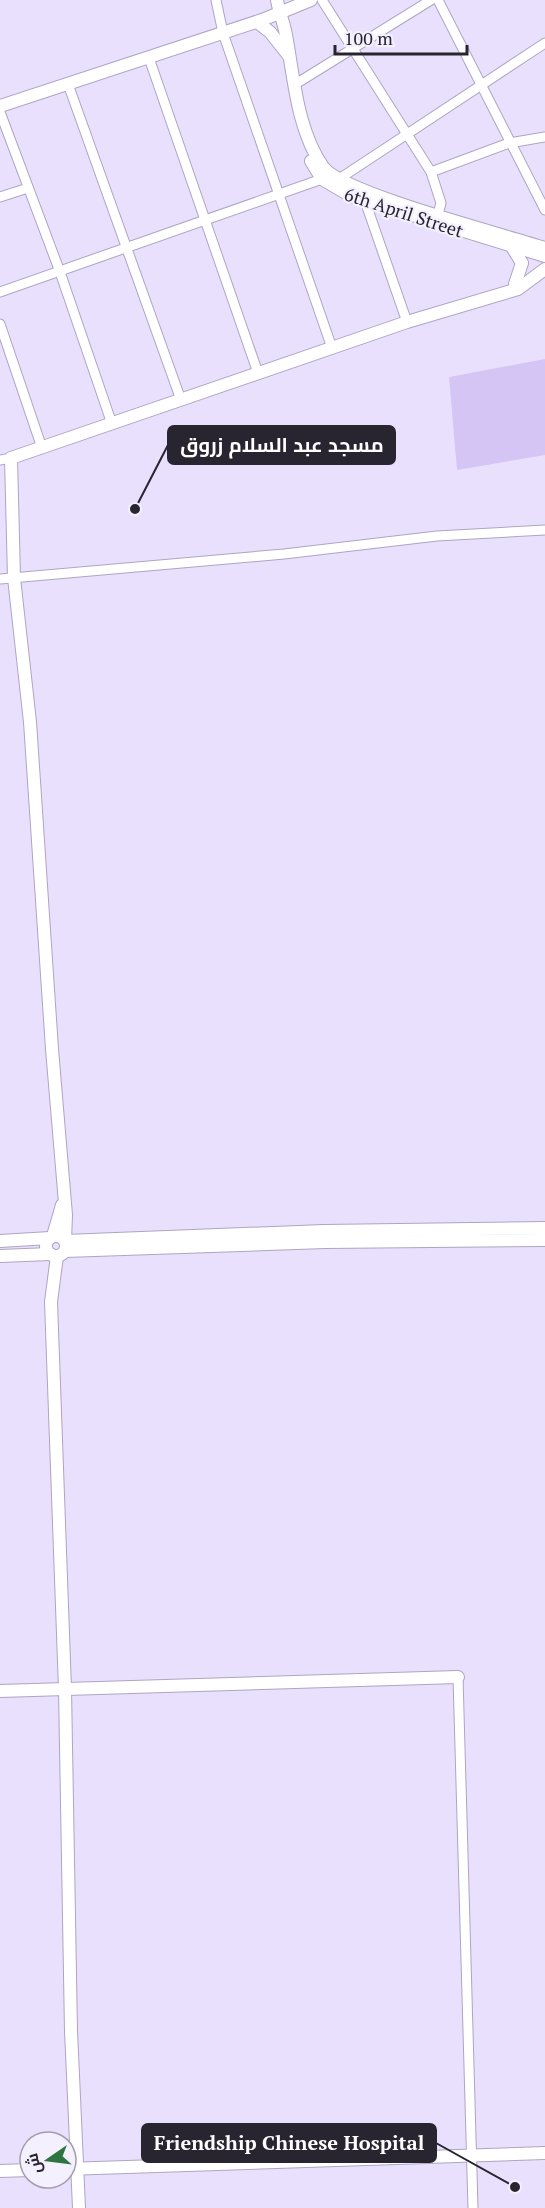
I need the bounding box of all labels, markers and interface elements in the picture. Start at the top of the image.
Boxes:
scale bar [335,18,467,56]
text: 100 m [344,26,393,50]
street label: 6th April Street [342,182,467,243]
callout: مسجد عبد السلام زروق [168,426,395,464]
text: مسجد عبد السلام زروق [180,431,384,459]
callout: Friendship Chinese Hospital [142,2124,436,2162]
text: Friendship Chinese Hospital [154,2129,425,2156]
north arrow [18,2130,78,2190]
text: ش [20,2151,47,2176]

